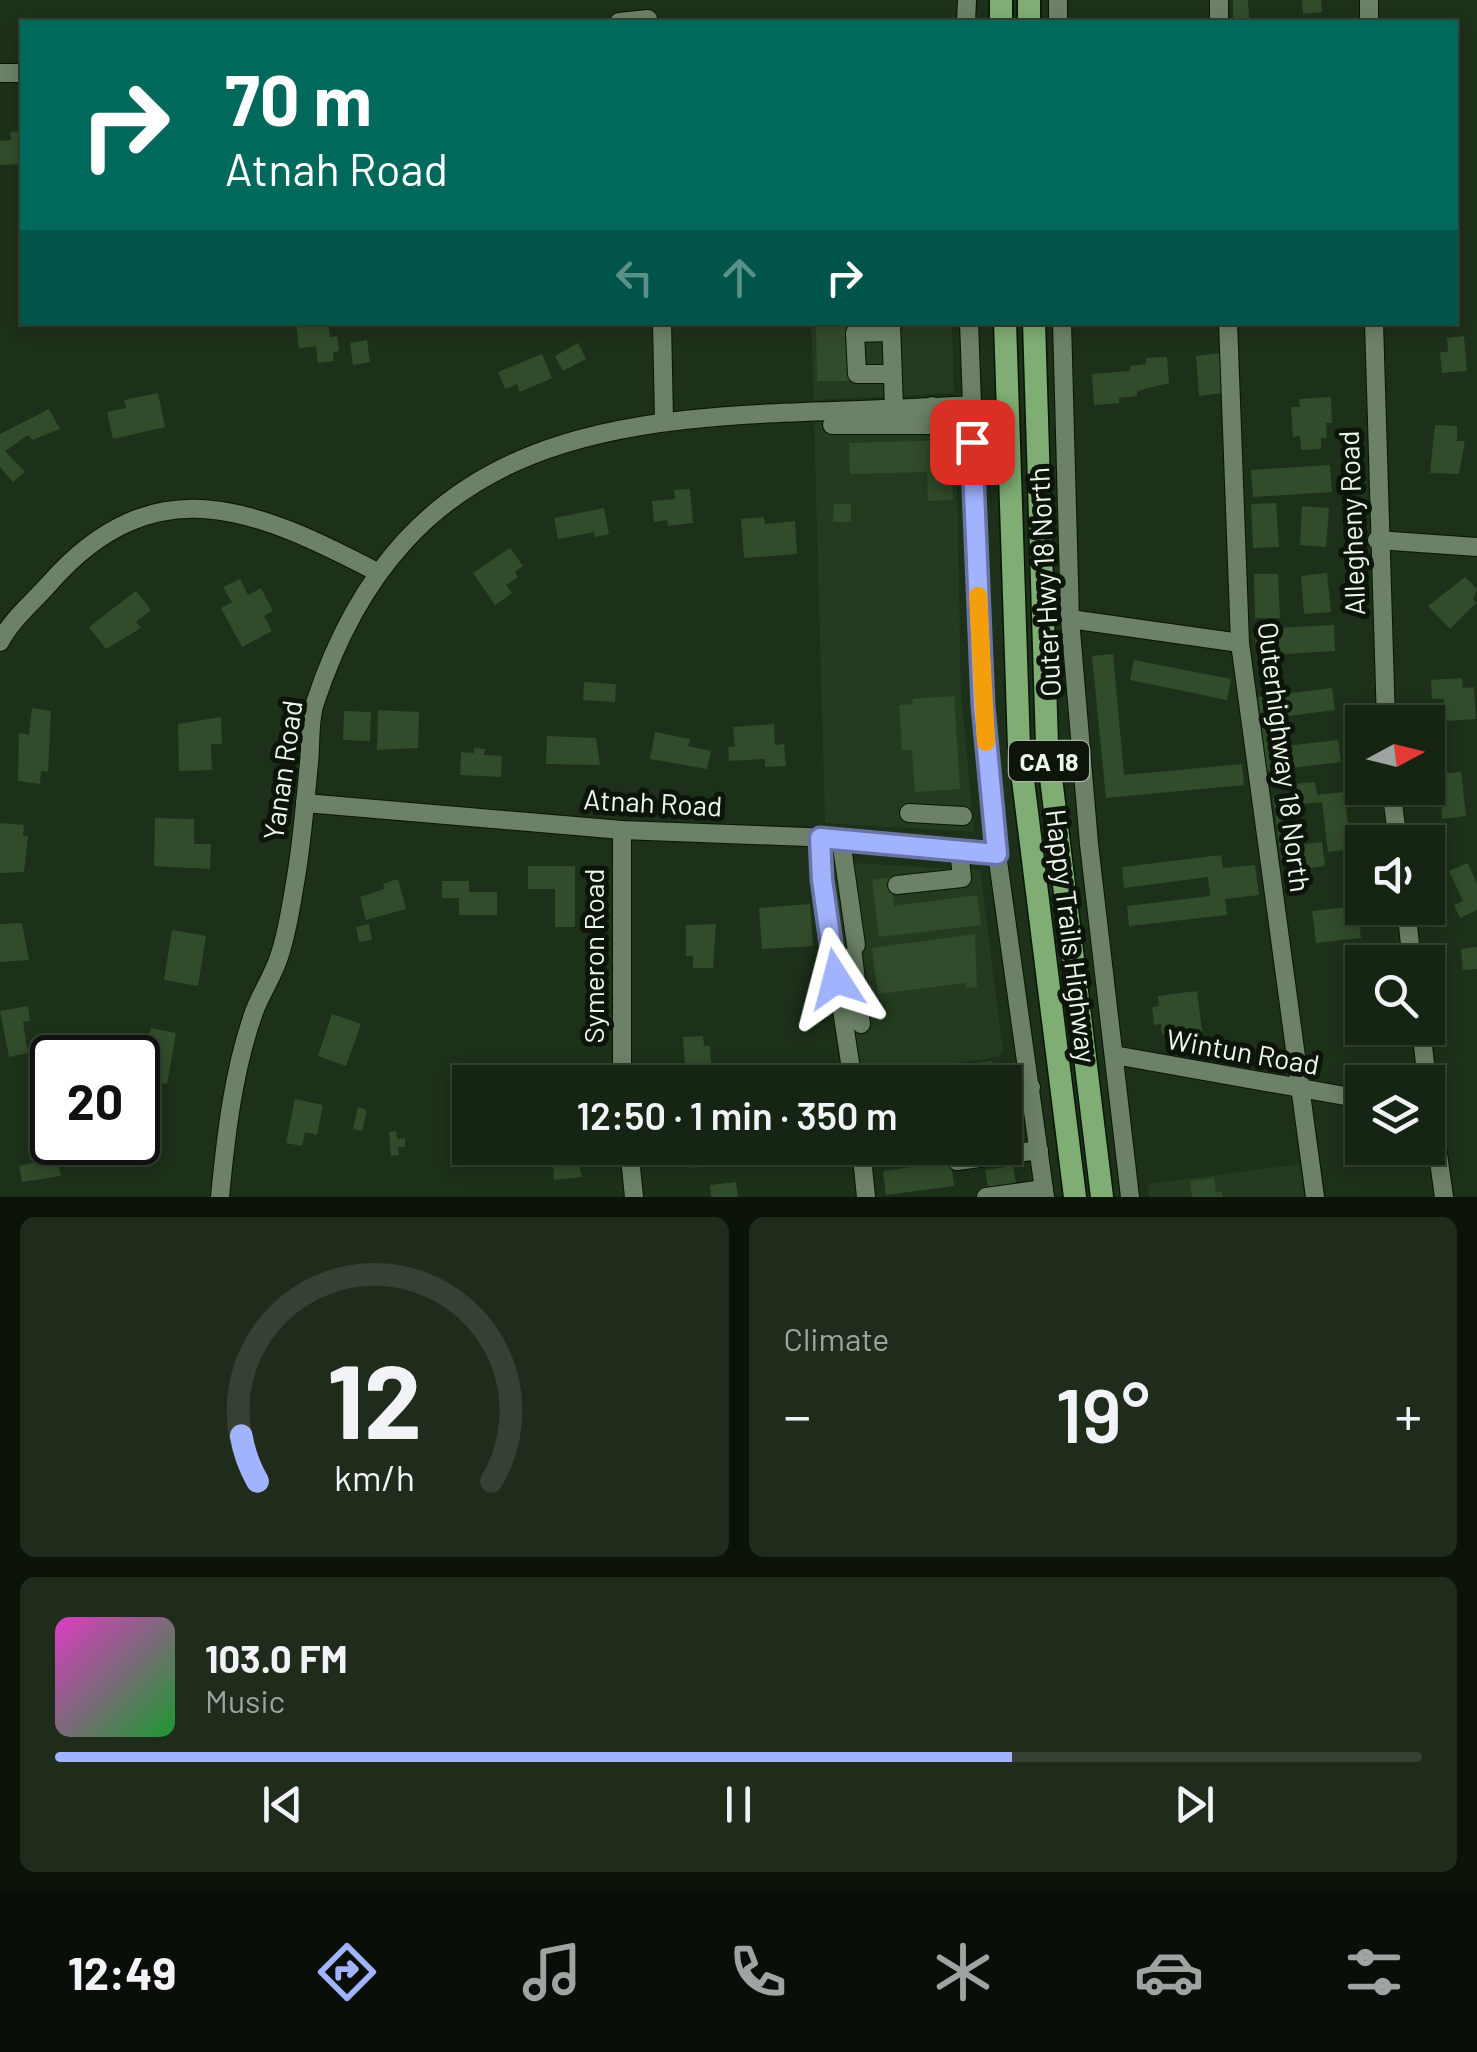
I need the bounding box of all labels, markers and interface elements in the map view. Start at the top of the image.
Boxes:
text: 70 m [225,56,372,140]
icon: right [60,60,190,190]
text: Atnah Road [225,141,448,195]
icon: left [607,250,662,305]
icon: ahead [712,250,767,305]
icon: right [817,250,872,305]
pin [930,400,1015,485]
icon: arrive [945,415,1000,470]
street label: Allegheny Road [1331,430,1371,616]
street label: Outer Hwy 18 North [1021,466,1067,698]
street label: Outerhighway 18 North [1252,620,1318,894]
street label: Yanan Road [255,698,309,842]
north arrow [1345,705,1445,805]
map controls [1345,705,1445,1165]
road number: CA 18 [1009,741,1089,781]
street label: Atnah Road [583,781,723,823]
street label: Happy Trails Highway [1040,807,1104,1065]
button: sound [1345,825,1445,925]
street label: Symeron Road [576,868,610,1044]
position arrow [784,927,888,1031]
button: search [1345,945,1445,1045]
street label: Wintun Road [1164,1021,1322,1081]
speed limit sign: 20 [30,1035,160,1165]
button: layers [1345,1065,1445,1165]
text: 12:50 · 1 min · 350 m [576,1092,898,1138]
text: Climate [784,1319,889,1357]
text: 12 [327,1335,422,1460]
text: 19° [1056,1368,1150,1458]
text: − [784,1381,811,1447]
text: + [1394,1381,1422,1447]
text: km/h [334,1455,415,1498]
text: 103.0 FM [205,1635,348,1681]
text: Music [205,1681,285,1719]
icon: previous [255,1777,310,1832]
icon: pause [711,1777,766,1832]
icon: next [1167,1777,1222,1832]
icon: directions [312,1937,382,2007]
icon: music [517,1937,587,2007]
icon: phone [723,1937,793,2007]
icon: climate [928,1937,998,2007]
icon: car [1134,1937,1204,2007]
icon: filters [1339,1937,1409,2007]
text: 12:49 [68,1945,176,1999]

